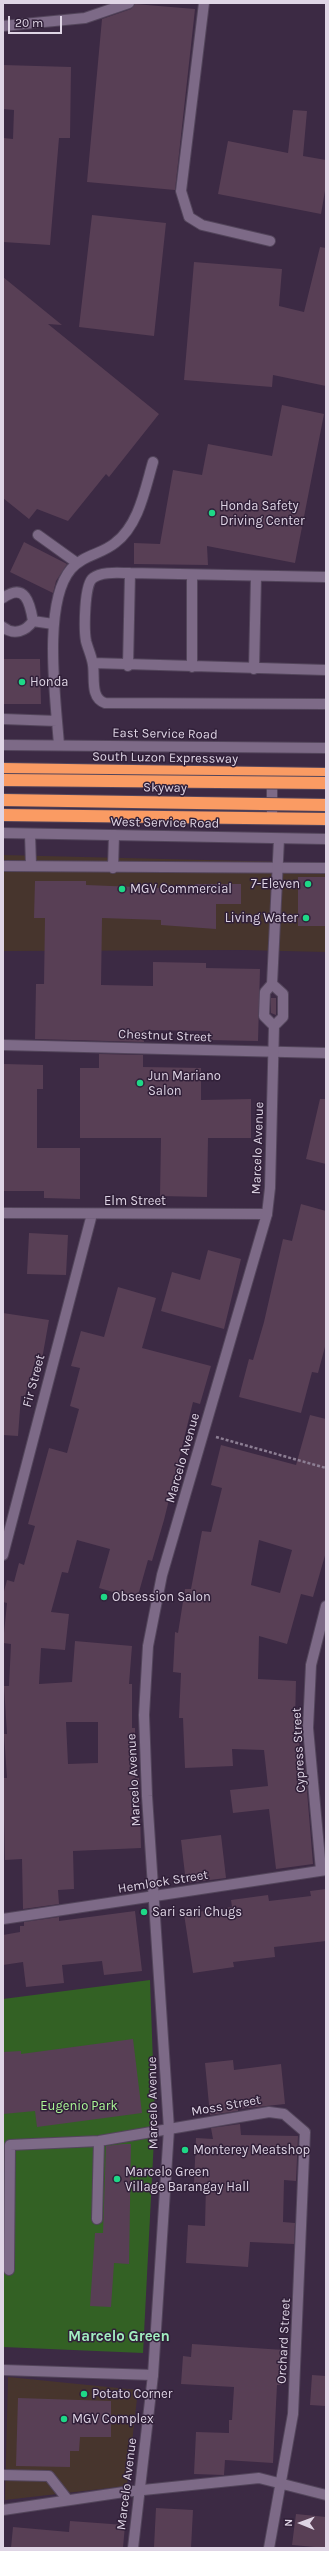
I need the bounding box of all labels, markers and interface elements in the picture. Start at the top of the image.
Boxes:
scale bar [10,8,64,34]
text: 20 m [15,16,43,30]
place label: Honda Safety Driving Center [220,498,305,529]
marker: Honda Safety Driving Center [207,508,217,518]
place label: Honda [30,674,68,690]
marker: Honda [17,677,27,687]
street label: East Service Road [112,725,218,743]
street label: South Luzon Expressway [92,749,238,767]
street label: Skyway [143,780,187,796]
street label: West Service Road [111,814,219,832]
place label: 7-Eleven [251,876,300,892]
marker: 7-Eleven [303,879,313,889]
place label: MGV Commercial [130,881,232,897]
marker: MGV Commercial [117,884,127,894]
place label: Living Water [225,910,298,926]
marker: Living Water [301,913,311,923]
street label: Chestnut Street [118,1027,212,1045]
place label: Jun Mariano Salon [148,1068,221,1099]
marker: Jun Mariano Salon [135,1078,145,1088]
street label: Marcelo Avenue [249,1101,267,1195]
street label: Elm Street [104,1193,166,1209]
street label: Fir Street [19,1353,49,1409]
street label: Marcelo Avenue [163,1411,203,1505]
place label: Obsession Salon [112,1589,211,1605]
marker: Obsession Salon [99,1592,109,1602]
street label: Cypress Street [289,1707,309,1793]
street label: Marcelo Avenue [124,1733,144,1827]
street label: Hemlock Street [117,1867,209,1897]
place label: Sari sari Chugs [152,1904,242,1920]
marker: Sari sari Chugs [139,1907,149,1917]
street label: Marcelo Avenue [144,2056,162,2150]
street label: Moss Street [190,2092,262,2120]
park label: Eugenio Park [40,2098,118,2114]
place label: Monterey Meatshop [193,2142,310,2158]
marker: Monterey Meatshop [180,2145,190,2155]
place label: Marcelo Green Village Barangay Hall [125,2164,249,2195]
marker: Marcelo Green Village Barangay Hall [112,2174,122,2184]
street label: Orchard Street [274,2298,294,2384]
district label: Marcelo Green [68,2328,170,2346]
place label: Potato Corner [92,2386,172,2402]
marker: Potato Corner [79,2389,89,2399]
place label: MGV Complex [72,2411,154,2427]
marker: MGV Complex [59,2414,69,2424]
street label: Marcelo Avenue [114,2437,140,2531]
north arrow [281,2503,321,2543]
text: N [282,2519,295,2527]

